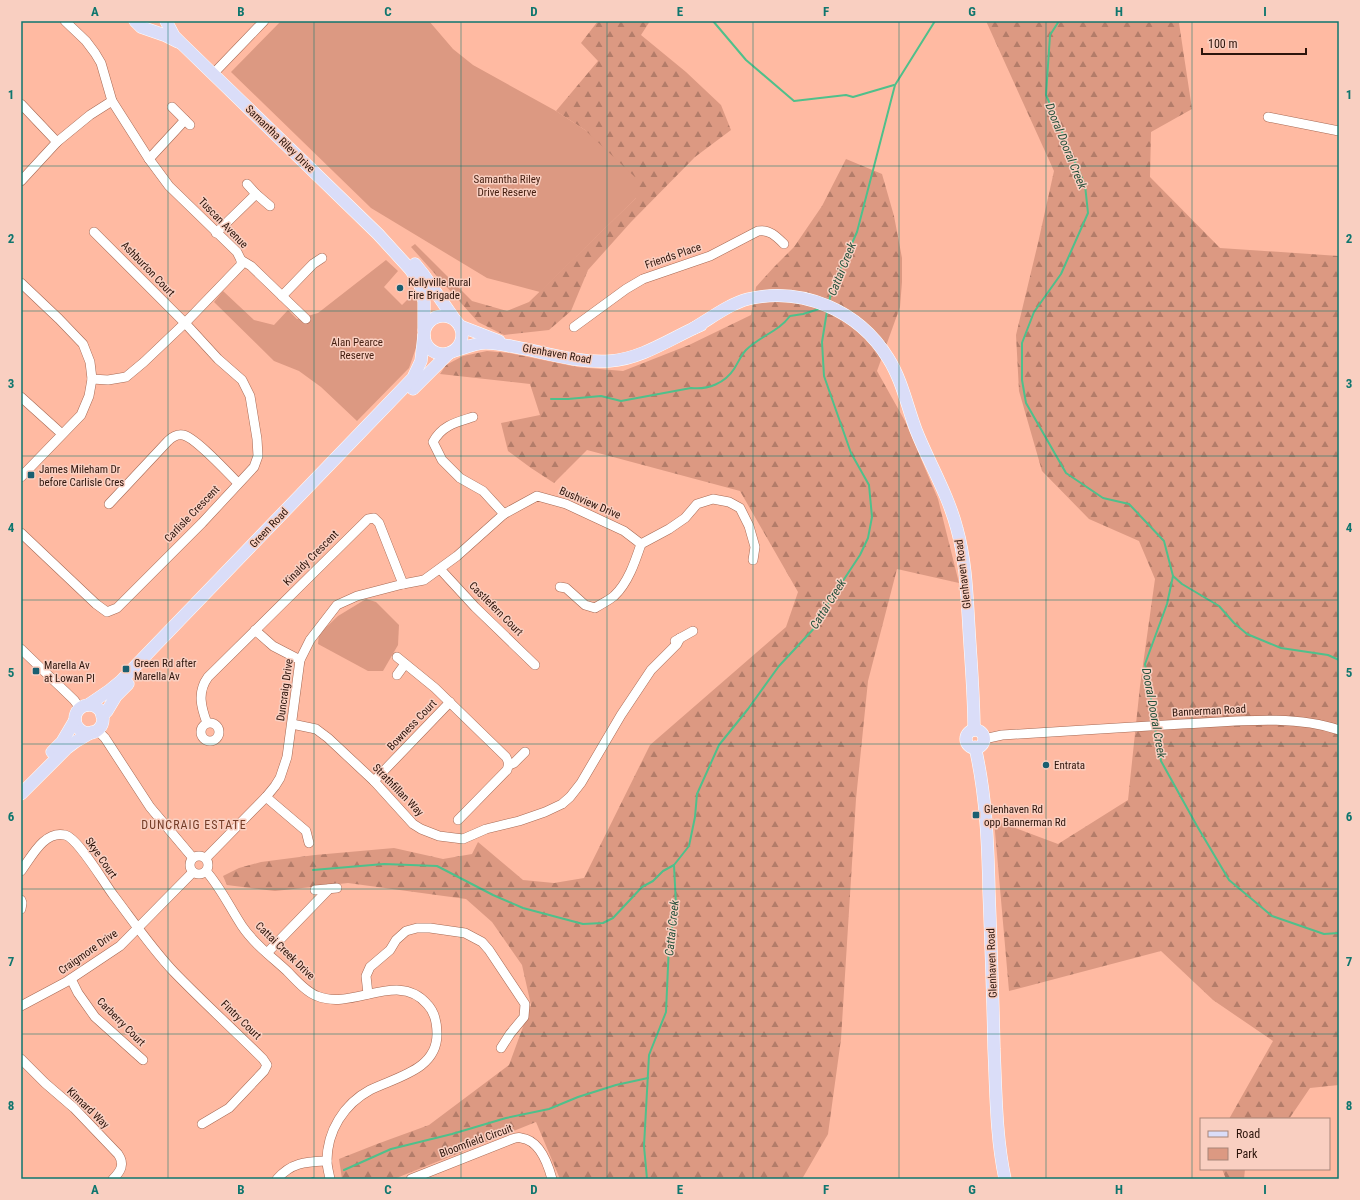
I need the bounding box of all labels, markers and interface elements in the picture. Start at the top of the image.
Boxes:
text: A [91,4,99,19]
text: B [237,4,245,19]
text: C [384,4,392,19]
text: D [530,4,538,19]
text: E [677,4,684,19]
text: F [823,4,829,19]
text: G [968,4,976,19]
text: H [1115,4,1123,19]
text: I [1263,4,1267,19]
scale bar [1202,30,1306,56]
text: 100 m [1208,37,1238,51]
text: 1 [8,87,14,102]
text: 1 [1346,87,1352,102]
water label: Dooral Dooral Creek [1042,101,1090,192]
street label: Samantha Riley Drive [243,103,317,175]
park label: Samantha Riley Drive Reserve [474,173,541,199]
street label: Tuscan Avenue [196,195,250,251]
text: 2 [8,231,15,246]
text: 2 [1346,231,1353,246]
street label: Ashburton Court [118,239,178,299]
street label: Friends Place [643,240,703,272]
water label: Cattai Creek [825,240,859,298]
place label: Kellyville Rural Fire Brigade [408,276,471,302]
marker: Kellyville Rural Fire Brigade [395,283,405,293]
park label: Alan Pearce Reserve [331,336,383,362]
street label: Glenhaven Road [522,342,592,366]
text: 3 [8,376,14,391]
text: 3 [1346,376,1352,391]
place label: James Mileham Dr before Carlisle Cres [39,463,124,489]
marker: James Mileham Dr before Carlisle Cres [26,470,36,480]
street label: Carlisle Crescent [162,483,222,545]
street label: Bushview Drive [557,484,623,522]
street label: Green Road [247,506,291,550]
text: 4 [8,520,15,535]
text: 4 [1346,520,1353,535]
street label: Kinaldy Crescent [281,528,341,588]
street label: Glenhaven Road [952,539,974,609]
water label: Cattai Creek [807,576,849,632]
street label: Castlefern Court [466,579,526,639]
place label: Green Rd after Marella Av [134,657,197,683]
street label: Duncraig Drive [274,658,296,722]
place label: Marella Av at Lowan Pl [44,659,95,685]
marker: Green Rd after Marella Av [121,664,131,674]
text: 5 [8,665,15,680]
text: 5 [1346,665,1353,680]
marker: Marella Av at Lowan Pl [31,666,41,676]
water label: Dooral Dooral Creek [1139,667,1169,760]
street label: Bowness Court [385,697,439,753]
street label: Bannerman Road [1172,703,1246,719]
place label: Entrata [1054,759,1085,772]
marker: Entrata [1041,760,1051,770]
street label: Strathfillan Way [370,761,426,819]
place label: Glenhaven Rd opp Bannerman Rd [984,803,1066,829]
text: 6 [8,809,15,824]
text: 6 [1346,809,1353,824]
marker: Glenhaven Rd opp Bannerman Rd [971,810,981,820]
district label: DUNCRAIG ESTATE [141,818,247,832]
street label: Skye Court [82,835,120,881]
water label: Cattai Creek [662,899,682,957]
street label: Cattai Creek Drive [253,919,317,983]
street label: Craigmore Drive [56,927,120,977]
street label: Glenhaven Road [984,928,1000,998]
text: 7 [8,954,15,969]
text: 7 [1346,954,1353,969]
street label: Carberry Court [94,995,148,1049]
street label: Fintry Court [218,998,264,1042]
street label: Kinnard Way [64,1085,112,1132]
text: 8 [8,1098,14,1113]
text: 8 [1346,1098,1352,1113]
legend [1200,1118,1330,1170]
street label: Bloomfield Circuit [438,1122,514,1160]
text: Road [1236,1127,1260,1141]
text: Park [1236,1147,1258,1161]
text: A [91,1182,99,1197]
text: B [237,1182,245,1197]
text: C [384,1182,392,1197]
text: D [530,1182,538,1197]
text: E [677,1182,684,1197]
text: F [823,1182,829,1197]
text: G [968,1182,976,1197]
text: H [1115,1182,1123,1197]
text: I [1263,1182,1267,1197]

